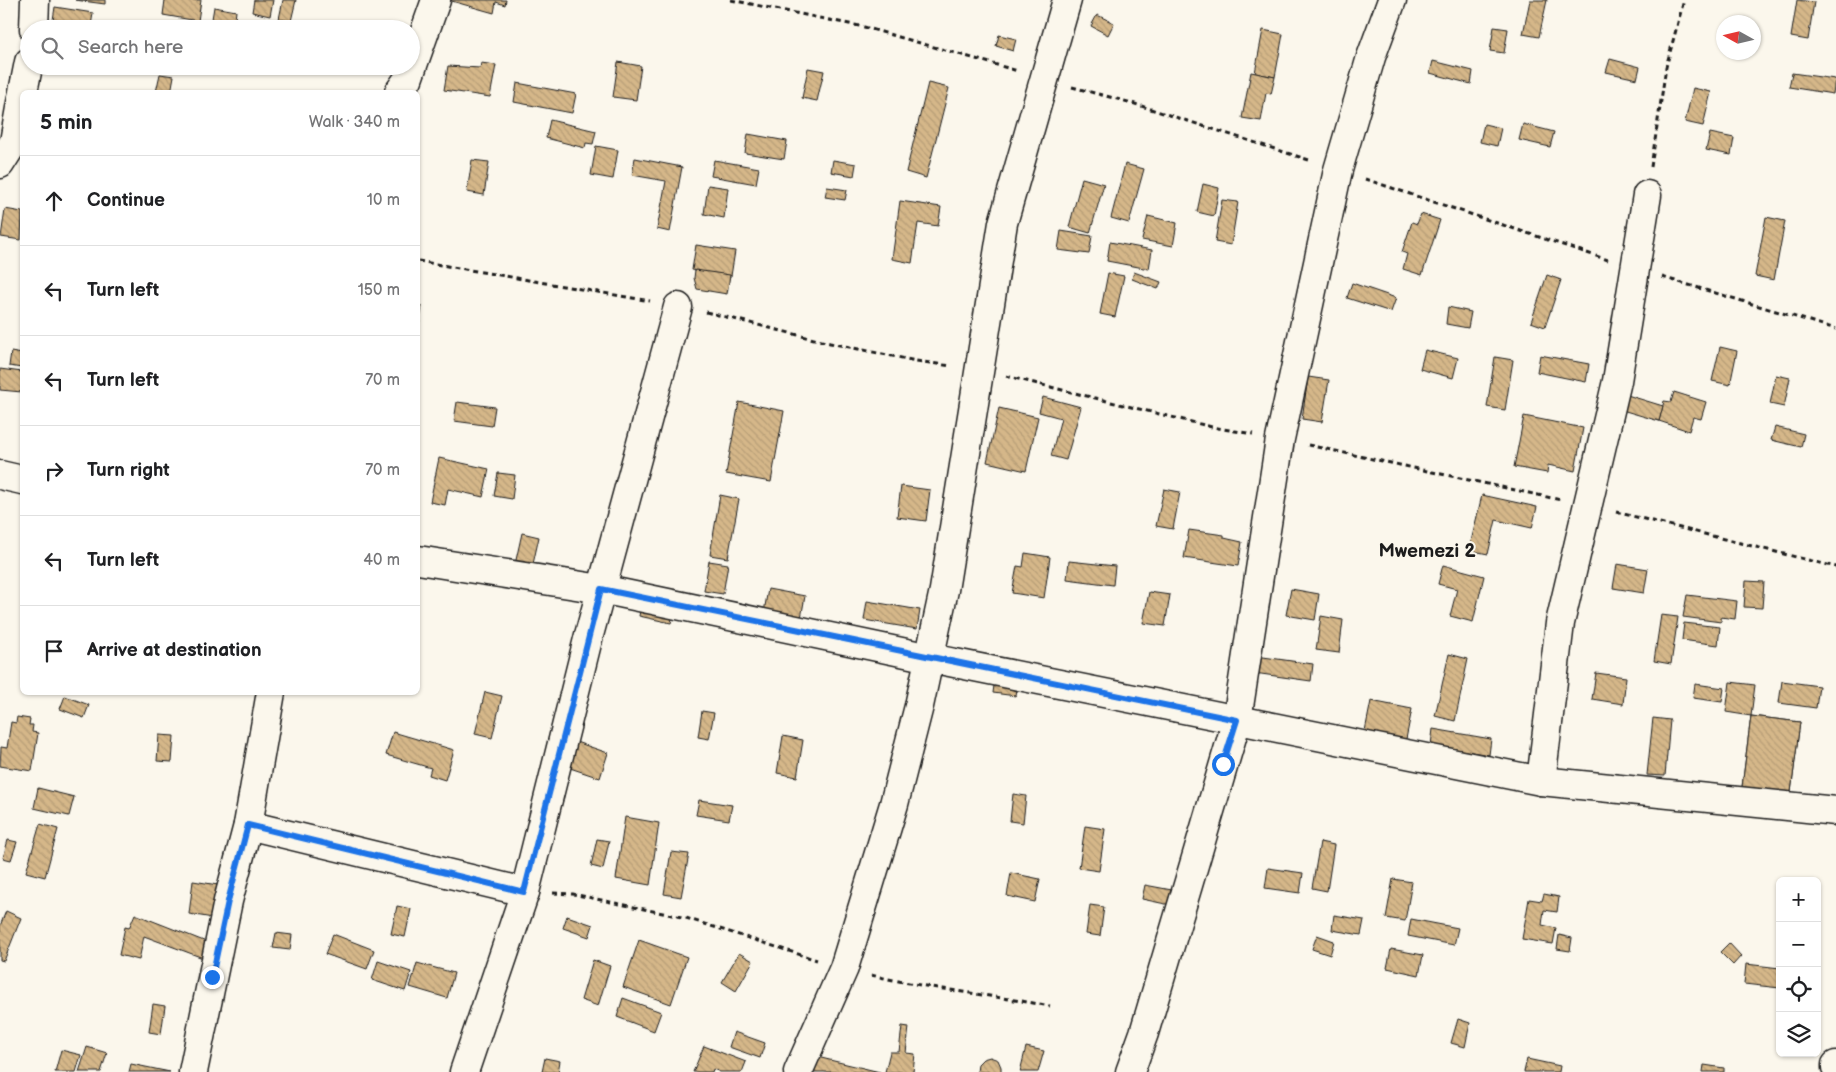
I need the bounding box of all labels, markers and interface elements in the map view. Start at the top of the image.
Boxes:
north arrow [1716,15,1761,60]
search box [20,20,420,75]
icon: search [38,34,66,62]
text: Search here [78,36,183,59]
text: 5 min [40,110,93,135]
text: Walk · 340 m [309,113,400,132]
icon: ahead [40,187,68,215]
text: Continue [87,189,165,212]
text: 10 m [367,191,400,210]
icon: left [40,277,68,305]
text: Turn left [87,279,159,302]
text: 150 m [358,281,400,300]
icon: left [40,367,68,395]
text: Turn left [87,369,159,392]
text: 70 m [365,371,400,390]
icon: right [40,457,68,485]
text: Turn right [87,459,170,482]
text: 70 m [365,461,400,480]
district label: Mwemezi 2 [1378,540,1476,563]
icon: left [40,547,68,575]
text: Turn left [87,549,159,572]
text: 40 m [363,551,400,570]
icon: arrive [40,637,68,665]
text: Arrive at destination [87,639,262,662]
route start [1212,753,1235,776]
map controls [1776,877,1821,1057]
button: + [1776,877,1821,922]
button: − [1776,922,1821,967]
route end [201,966,224,989]
button: locate [1776,967,1821,1012]
button: layers [1776,1012,1821,1057]

